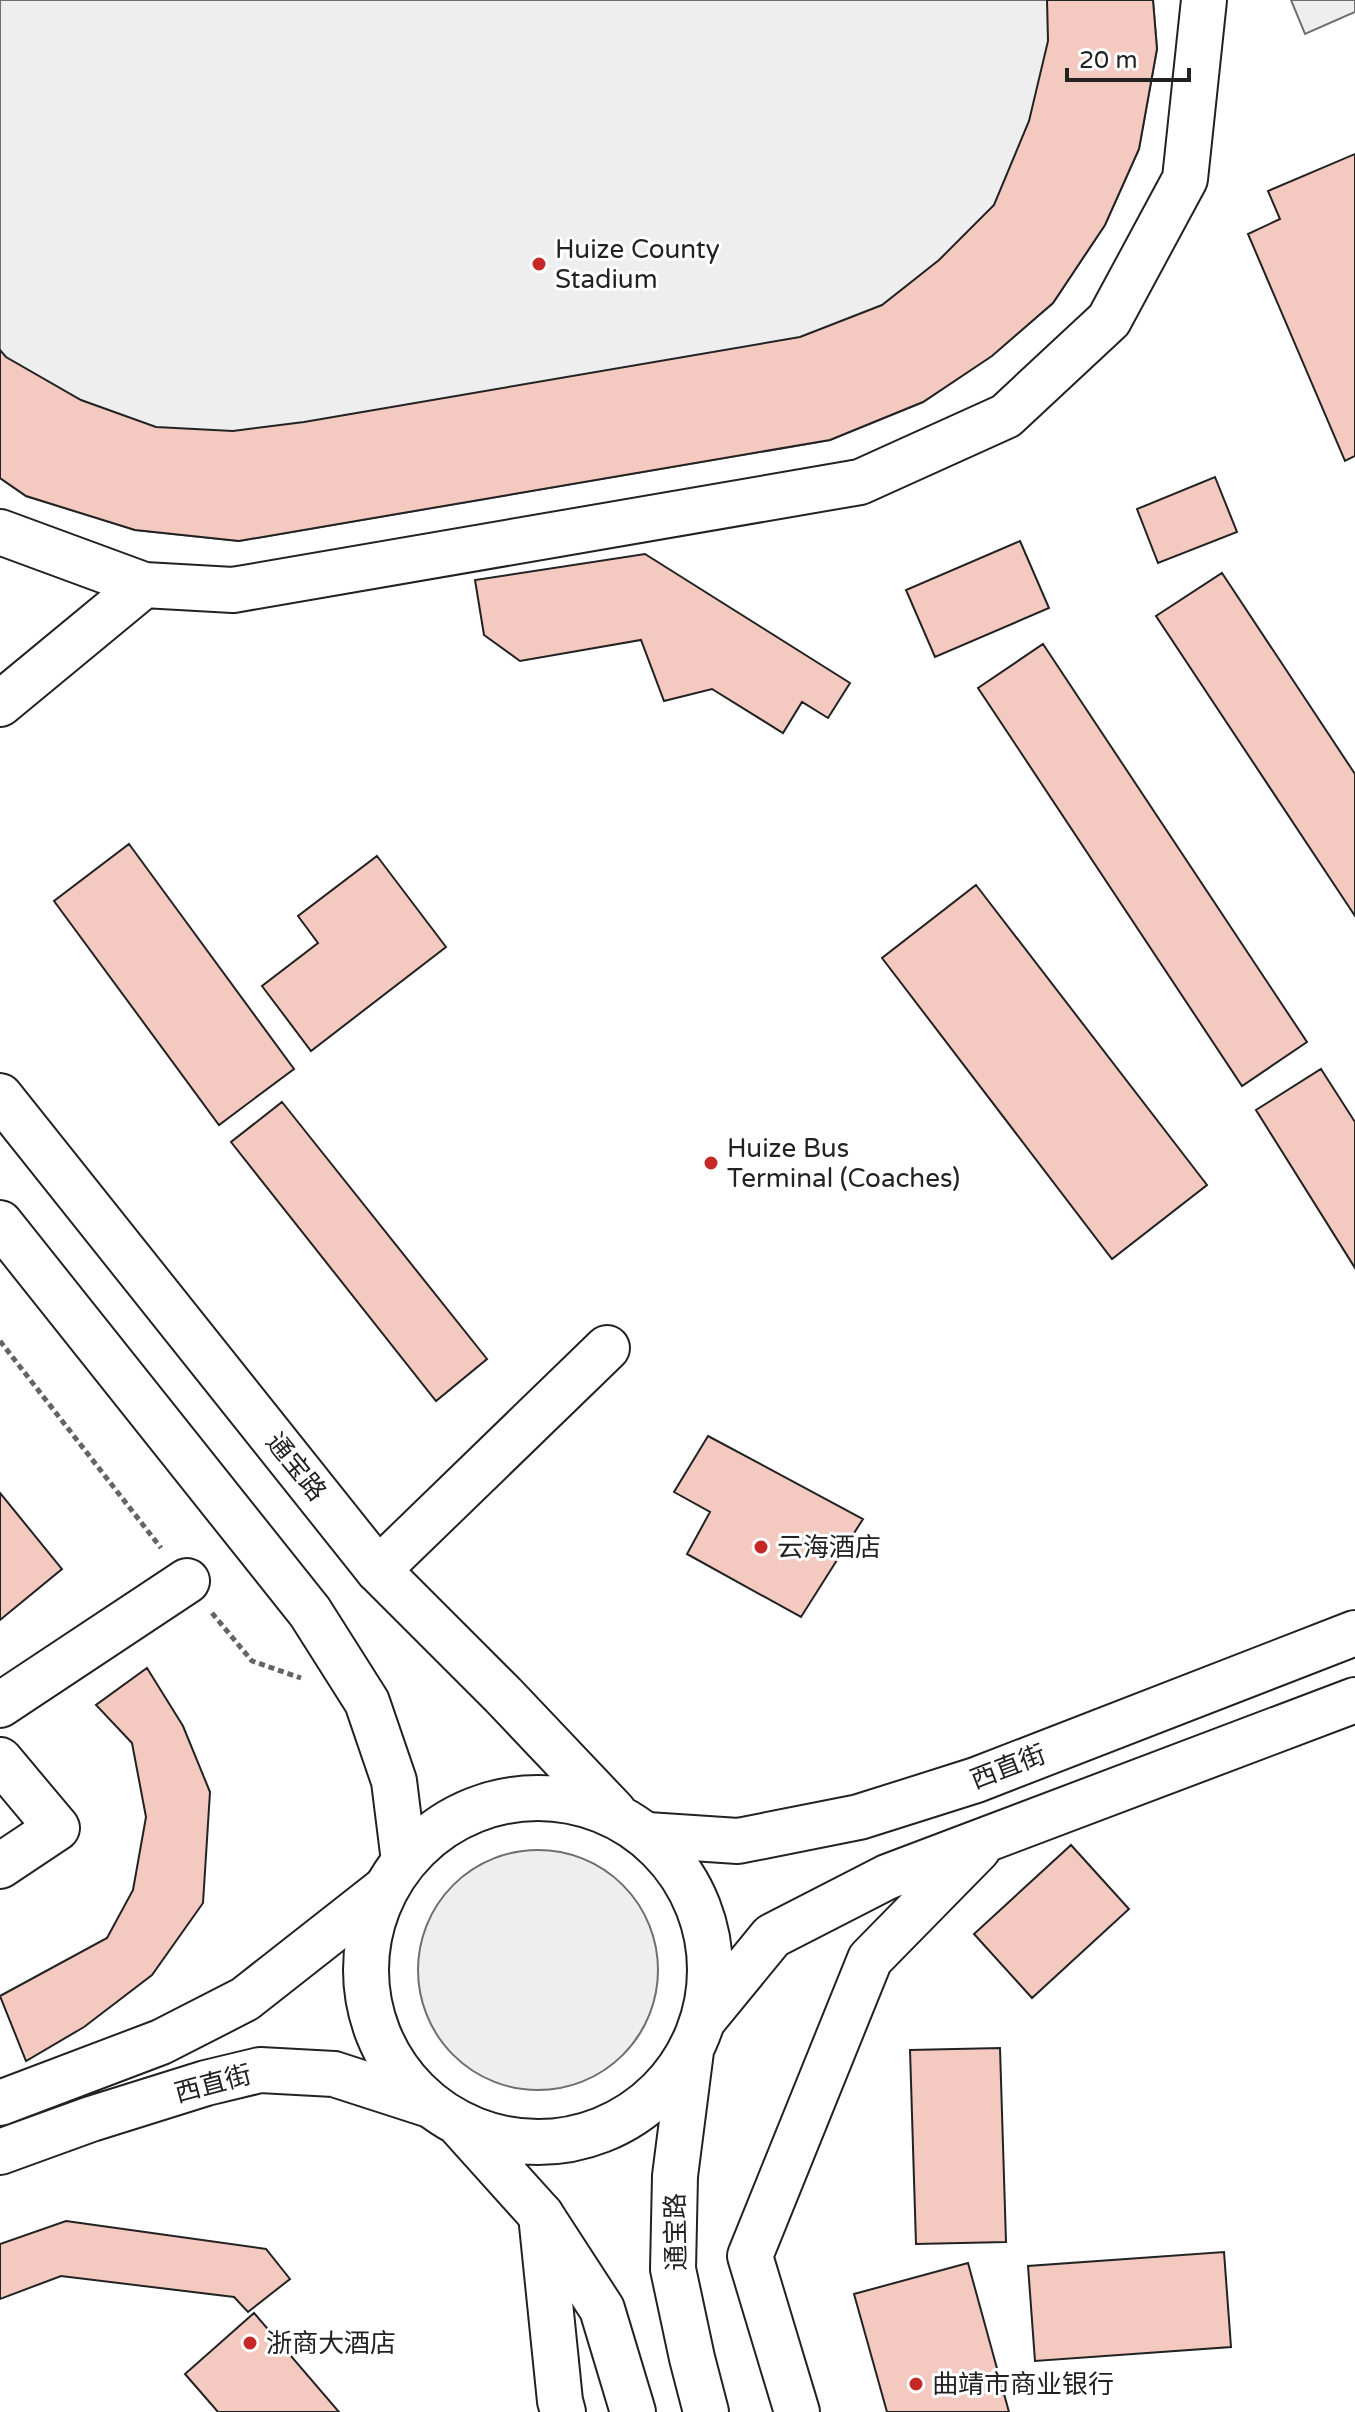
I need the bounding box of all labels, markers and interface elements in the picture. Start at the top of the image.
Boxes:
scale bar [1067,32,1189,82]
text: 20 m [1079,46,1137,75]
place label: Huize County Stadium [555,234,720,295]
marker: Huize County Stadium [530,255,548,273]
place label: Huize Bus Terminal (Coaches) [727,1133,960,1194]
marker: Huize Bus Terminal (Coaches) [702,1154,720,1172]
street label: 通宝路 [259,1427,333,1507]
place label: 云海酒店 [777,1532,881,1563]
marker: 云海酒店 [752,1538,770,1556]
street label: 西直街 [966,1739,1050,1795]
street label: 西直街 [171,2059,255,2109]
street label: 通宝路 [660,2193,692,2271]
place label: 浙商大酒店 [266,2328,396,2359]
marker: 浙商大酒店 [241,2334,259,2352]
place label: 曲靖市商业银行 [932,2369,1114,2400]
marker: 曲靖市商业银行 [907,2375,925,2393]

